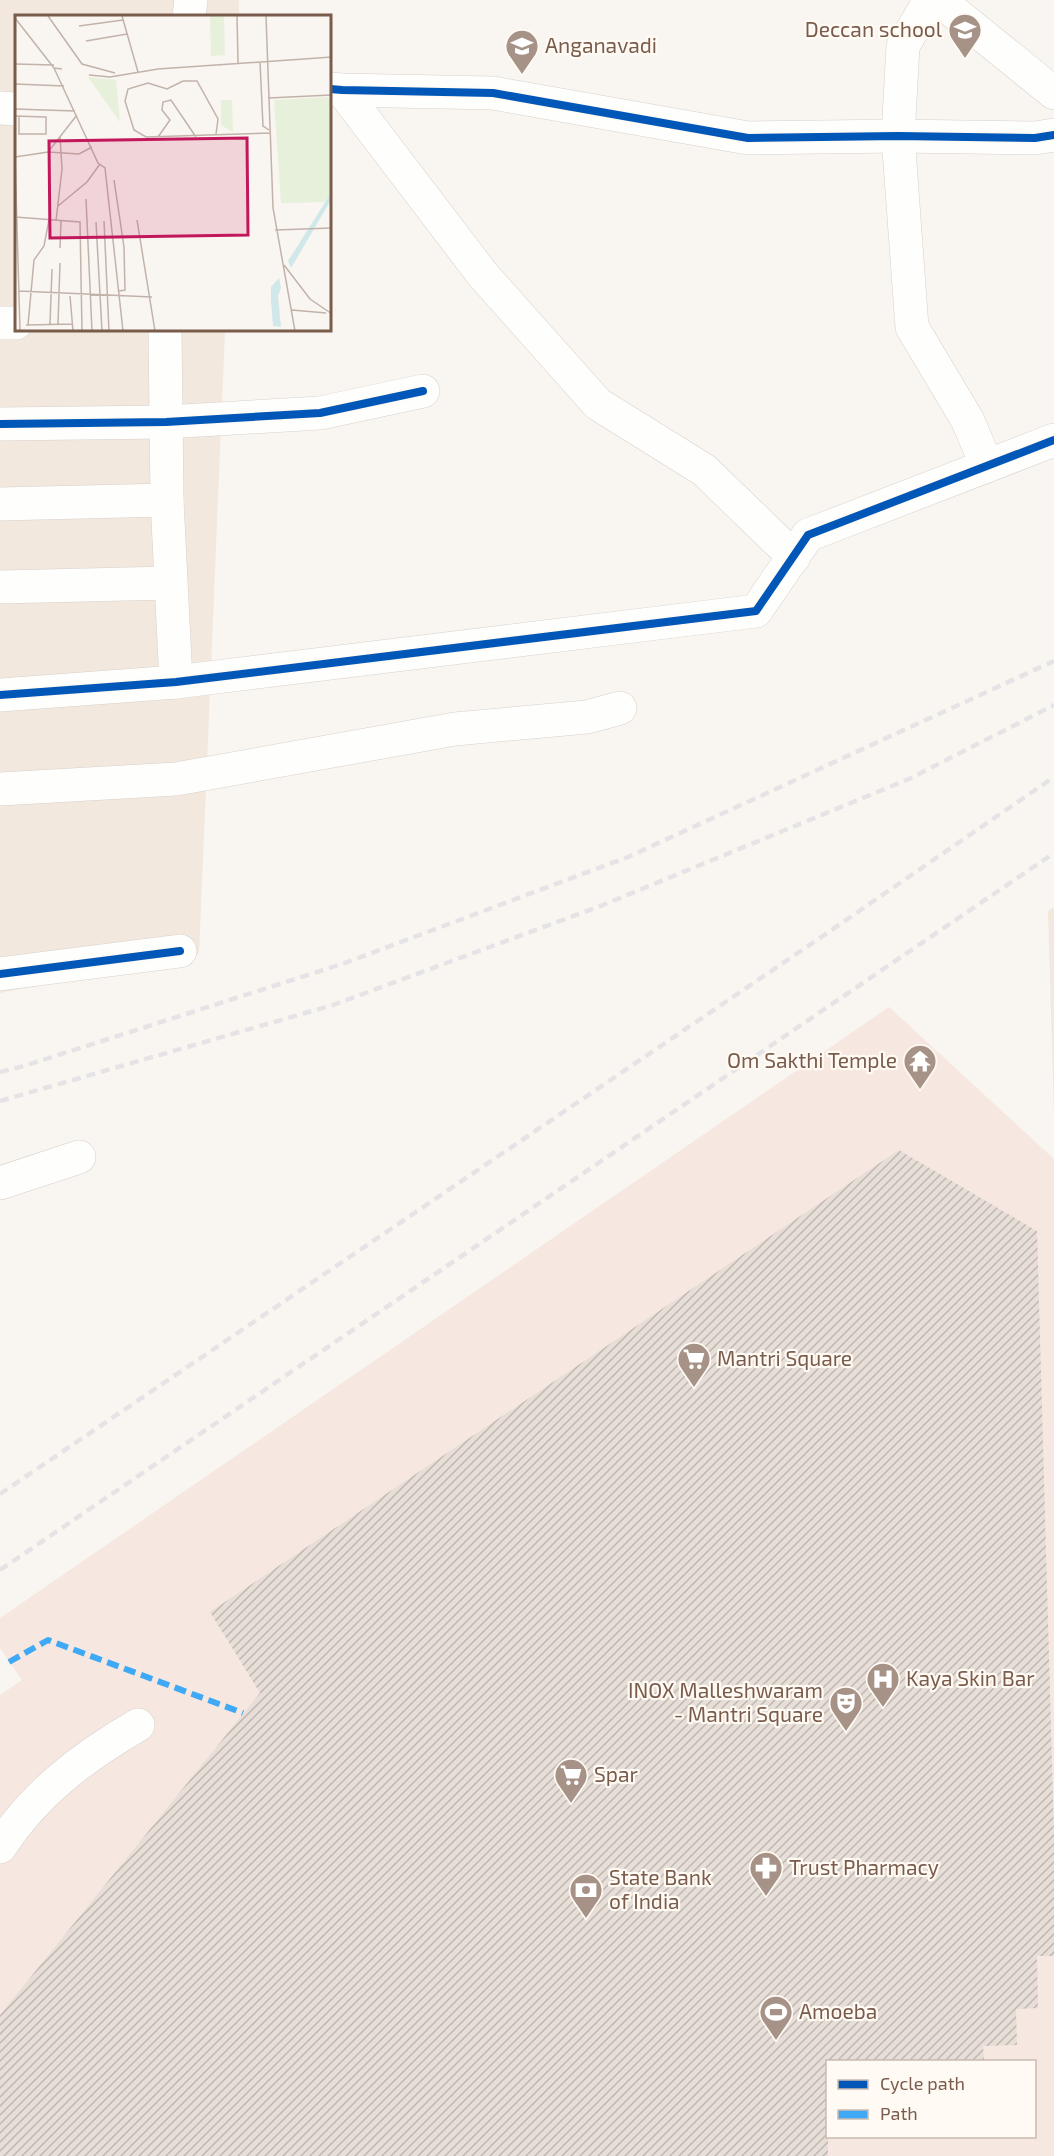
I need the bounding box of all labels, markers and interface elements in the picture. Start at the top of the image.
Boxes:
school or university icon: Deccan school [947,12,983,59]
inset map [15,15,332,332]
place label: Deccan school [805,16,943,41]
school or university icon: Anganavadi [504,28,540,75]
place label: Anganavadi [545,32,657,57]
temple icon: Om Sakthi Temple [902,1043,938,1090]
place label: Om Sakthi Temple [727,1047,897,1072]
supermarket icon: Mantri Square [676,1341,712,1388]
place label: Mantri Square [717,1345,852,1370]
hospital icon: Kaya Skin Bar [865,1661,901,1708]
place label: Kaya Skin Bar [906,1665,1035,1690]
place label: INOX Malleshwaram - Mantri Square [628,1677,823,1726]
theatre icon: INOX Malleshwaram - Mantri Square [828,1685,864,1732]
supermarket icon: Spar [553,1757,589,1804]
place label: Spar [594,1761,638,1786]
pharmacy icon: Trust Pharmacy [748,1850,784,1897]
place label: Trust Pharmacy [789,1854,939,1879]
place label: State Bank of India [609,1864,712,1913]
bank icon: State Bank of India [568,1872,604,1919]
sports icon: Amoeba [758,1994,794,2041]
place label: Amoeba [799,1998,877,2023]
legend [826,2060,1036,2138]
text: Cycle path [880,2072,965,2094]
text: Path [880,2102,918,2124]

